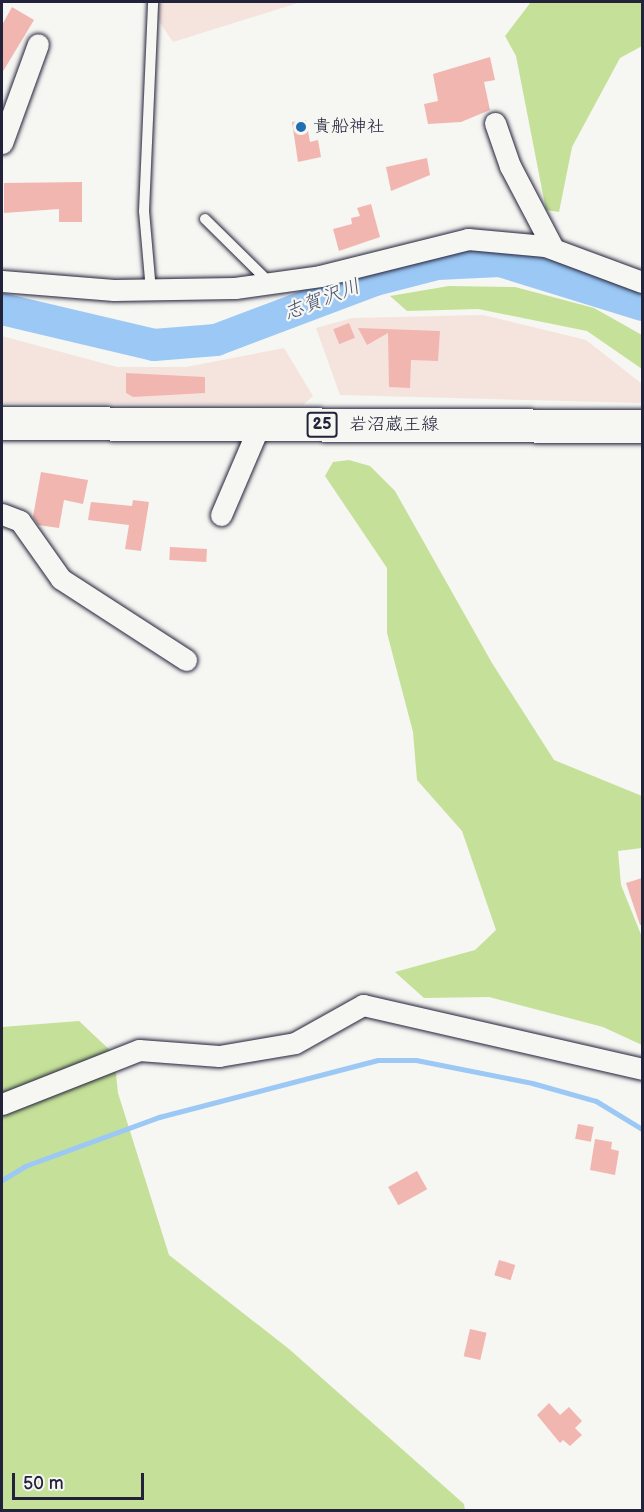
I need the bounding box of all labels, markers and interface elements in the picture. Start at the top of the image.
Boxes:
place label: 貴船神社 [313,116,385,138]
marker: 貴船神社 [294,120,308,134]
water label: 志賀沢川 [280,274,364,326]
road number: 25 [306,412,338,438]
street label: 岩沼蔵王線 [349,414,439,436]
scale bar [15,1461,147,1499]
text: 50 m [23,1473,64,1494]

